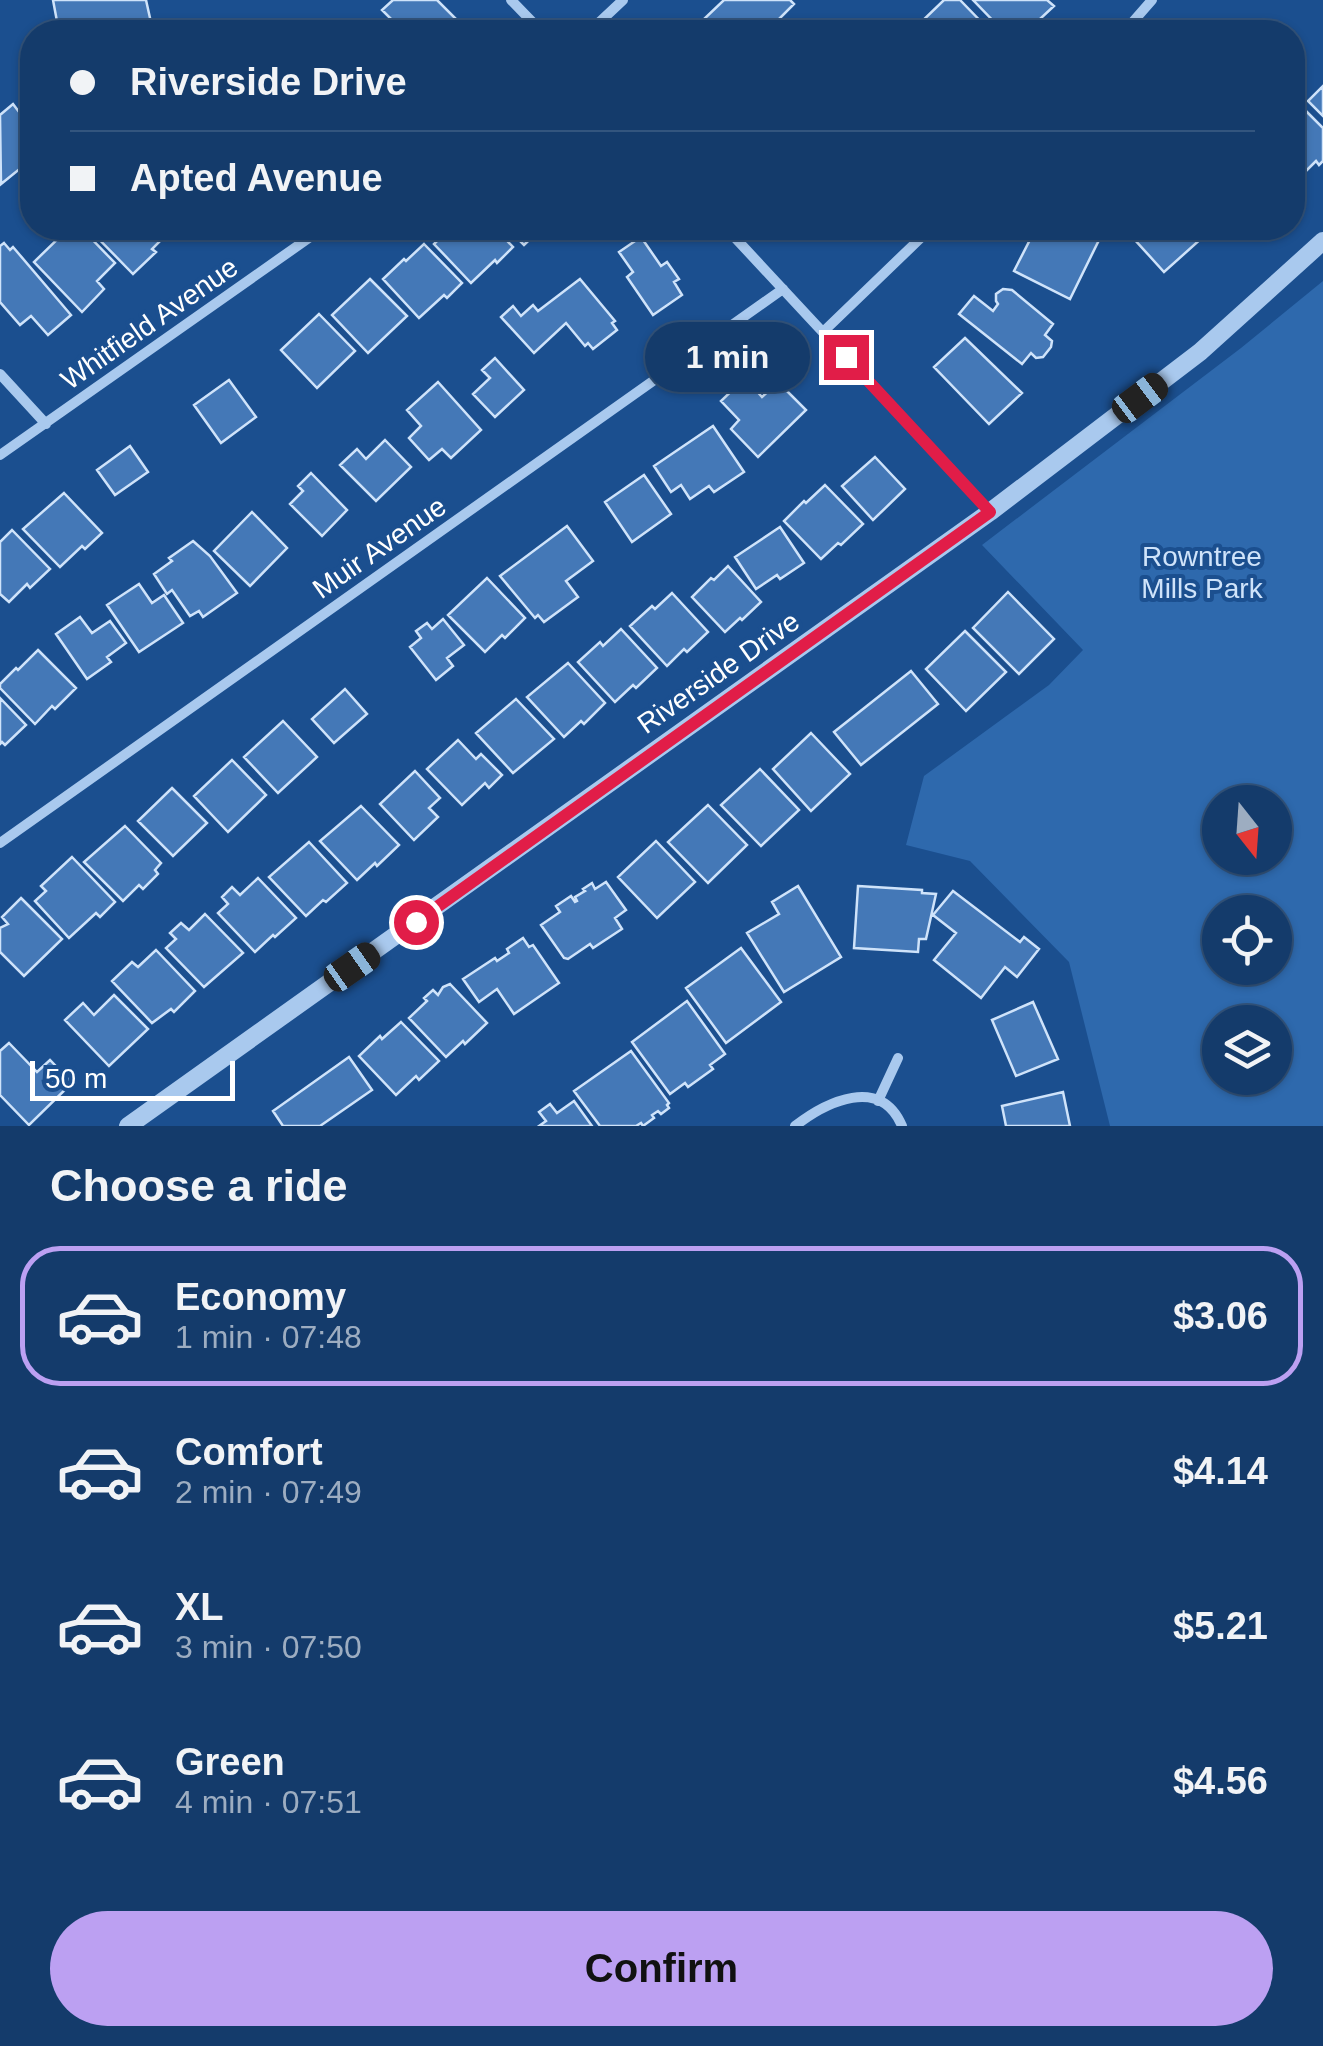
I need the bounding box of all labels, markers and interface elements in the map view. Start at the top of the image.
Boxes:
text: Riverside Drive [130,61,407,103]
text: Apted Avenue [130,157,383,199]
street label: Whitfield Avenue [55,251,243,396]
callout: 1 min [646,322,811,392]
route end [824,335,869,380]
text: 1 min [686,339,769,375]
car [1107,368,1173,428]
street label: Muir Avenue [307,490,452,605]
park label: Rowntree Mills Park [1141,541,1264,604]
street label: Riverside Drive [632,605,805,740]
north arrow [1202,785,1292,875]
map controls [1202,785,1292,1095]
button: locate [1202,895,1292,985]
route start [394,900,439,945]
car [319,938,385,996]
button: layers [1202,1005,1292,1095]
scale bar [30,1056,235,1100]
text: 50 m [45,1063,107,1094]
text: Choose a ride [50,1160,348,1211]
icon: car [55,1271,145,1361]
text: Economy [175,1276,346,1318]
text: $3.06 [1173,1295,1268,1337]
text: 1 min · 07:48 [175,1319,362,1355]
icon: car [55,1426,145,1516]
text: Comfort [175,1431,323,1473]
text: $4.14 [1173,1450,1268,1492]
text: 2 min · 07:49 [175,1474,362,1510]
icon: car [55,1581,145,1671]
text: XL [175,1586,224,1628]
text: $5.21 [1173,1605,1268,1647]
text: 3 min · 07:50 [175,1629,362,1665]
icon: car [55,1736,145,1826]
text: Green [175,1741,285,1783]
text: $4.56 [1173,1760,1268,1802]
text: 4 min · 07:51 [175,1784,362,1820]
button: Confirm [50,1911,1273,2026]

